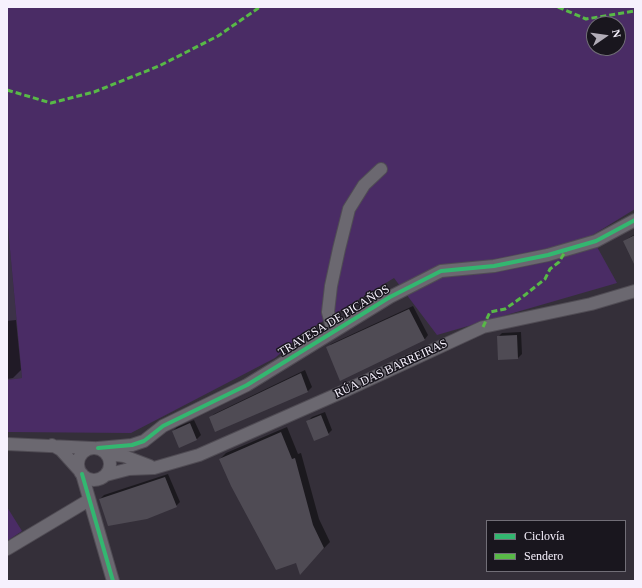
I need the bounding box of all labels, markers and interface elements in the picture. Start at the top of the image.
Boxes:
north arrow [586,16,626,56]
text: N [610,28,623,39]
street label: TRAVESA DE PICAÑOS [276,282,392,360]
street label: RÚA DAS BARREIRAS [332,337,450,401]
legend [486,520,626,572]
text: Ciclovía [524,529,565,543]
text: Sendero [524,549,563,563]

